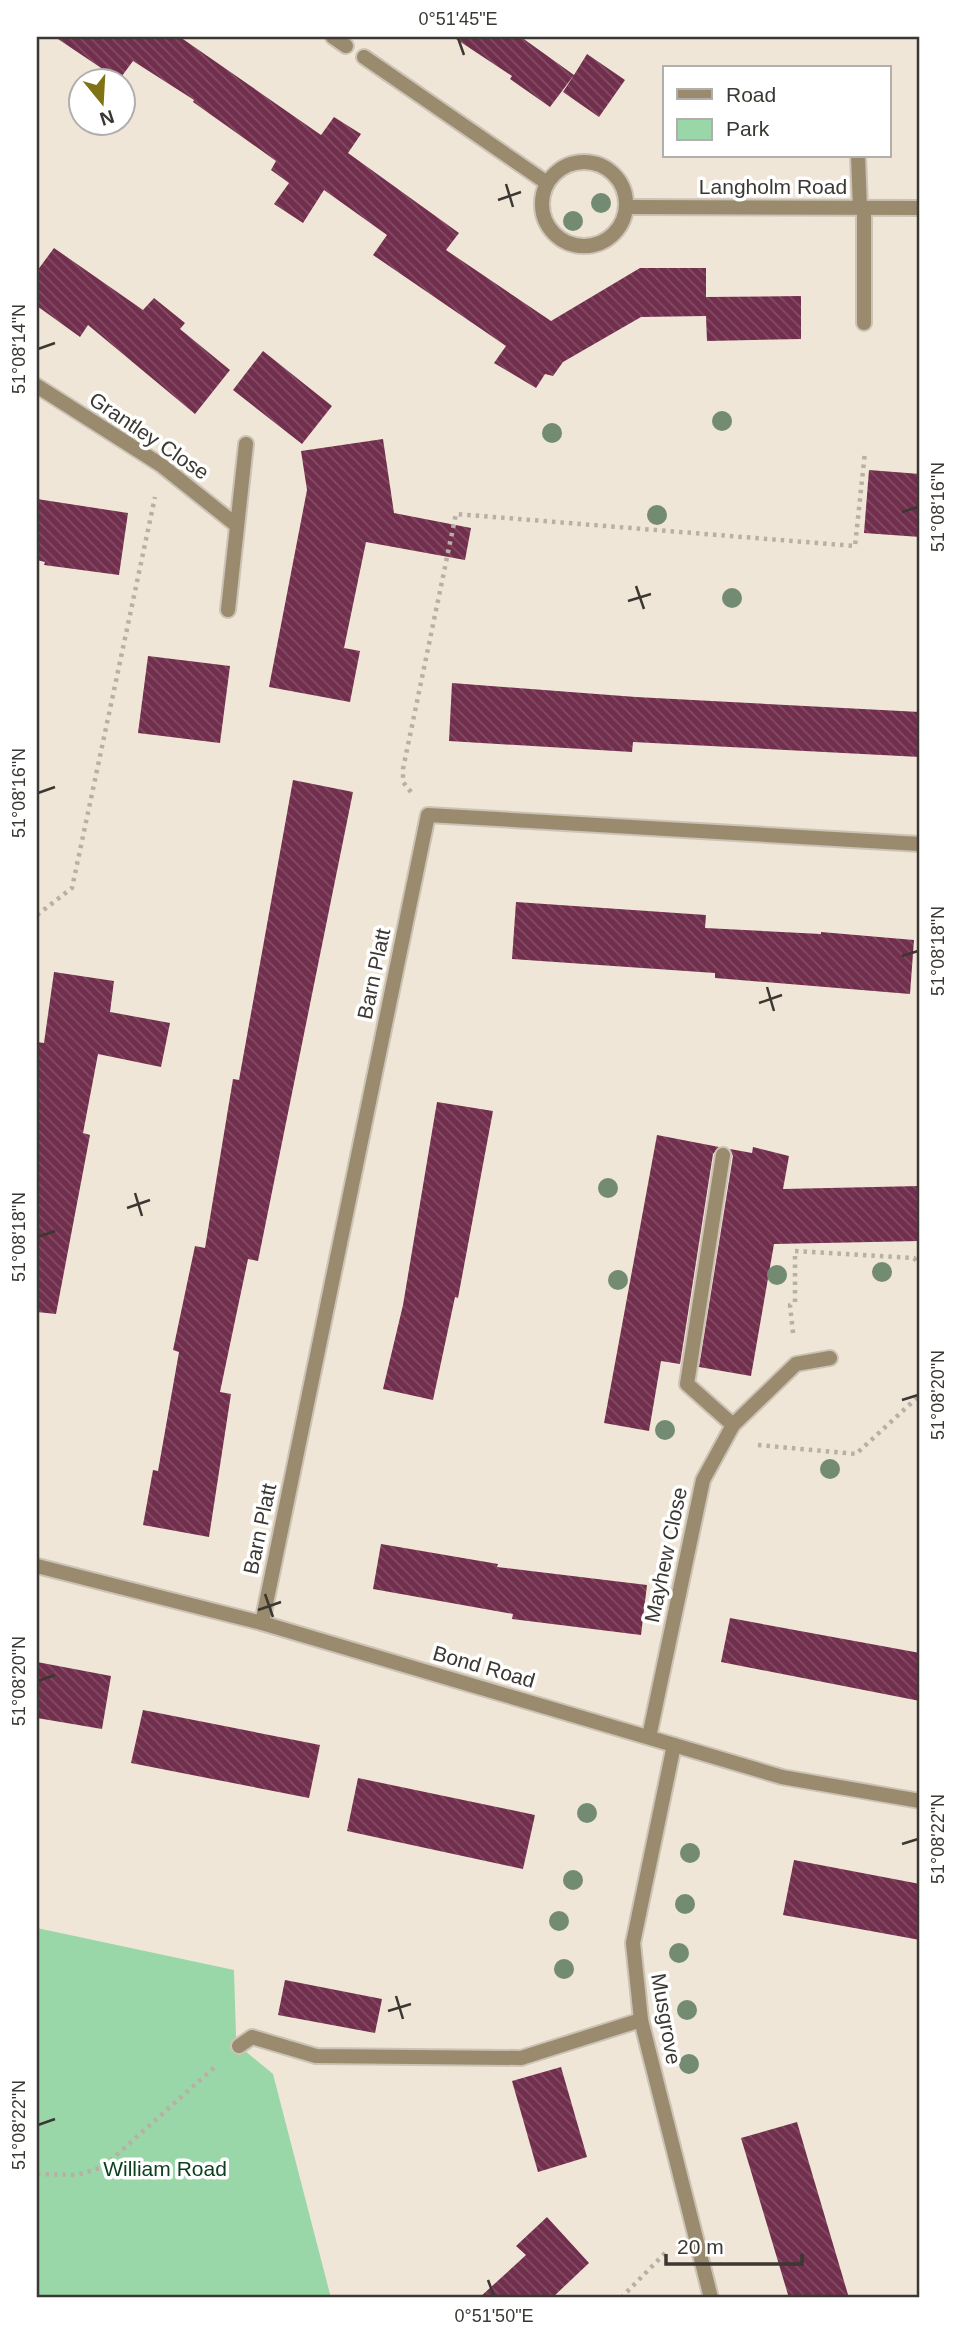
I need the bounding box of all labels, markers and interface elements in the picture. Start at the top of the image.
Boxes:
text: 0°51'45"E [418,9,498,29]
north arrow [66,66,136,136]
legend [663,66,890,158]
text: Road [726,83,776,106]
text: N [97,106,117,130]
text: Park [726,117,770,140]
street label: Langholm Road [699,175,847,198]
text: 51°08'14"N [9,304,29,394]
street label: Grantley Close [85,387,213,484]
text: 51°08'16"N [928,462,948,552]
text: 51°08'16"N [9,748,29,838]
text: 51°08'18"N [928,906,948,996]
street label: Barn Platt [353,926,394,1021]
text: 51°08'18"N [9,1192,29,1282]
text: 51°08'20"N [928,1350,948,1440]
street label: Barn Platt [239,1481,280,1576]
street label: Mayhew Close [640,1485,691,1625]
text: 51°08'20"N [9,1636,29,1726]
street label: Bond Road [430,1641,538,1692]
text: 51°08'22"N [928,1794,948,1884]
street label: Musgrove [647,1972,686,2066]
text: 51°08'22"N [9,2080,29,2170]
park label: William Road [103,2157,227,2180]
scale bar [666,2223,803,2267]
text: 20 m [677,2235,724,2258]
text: 0°51'50"E [454,2306,534,2326]

